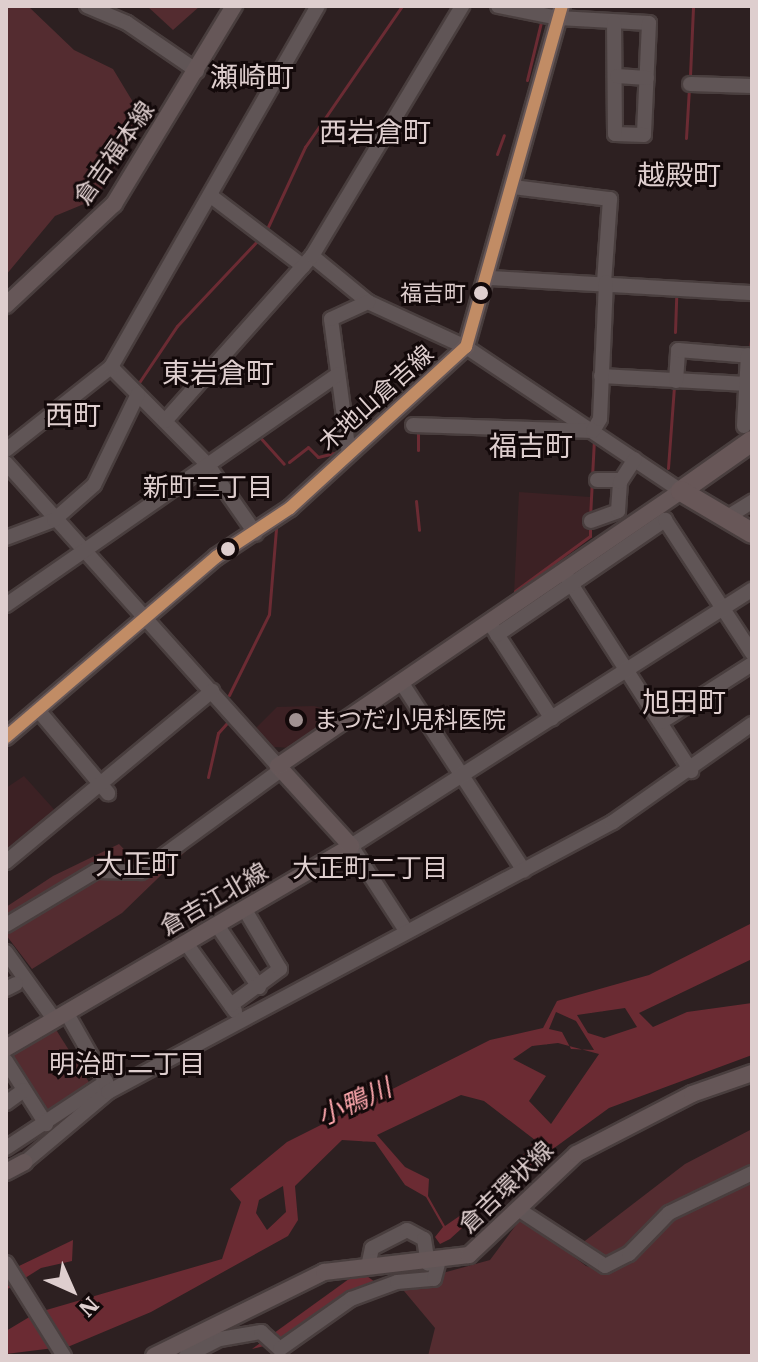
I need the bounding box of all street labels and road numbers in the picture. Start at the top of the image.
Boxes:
street label: 倉吉福本線 [68,96,160,210]
street label: 木地山倉吉線 [313,339,439,457]
street label: 倉吉江北線 [155,857,273,941]
street label: 倉吉環状線 [453,1135,559,1239]

